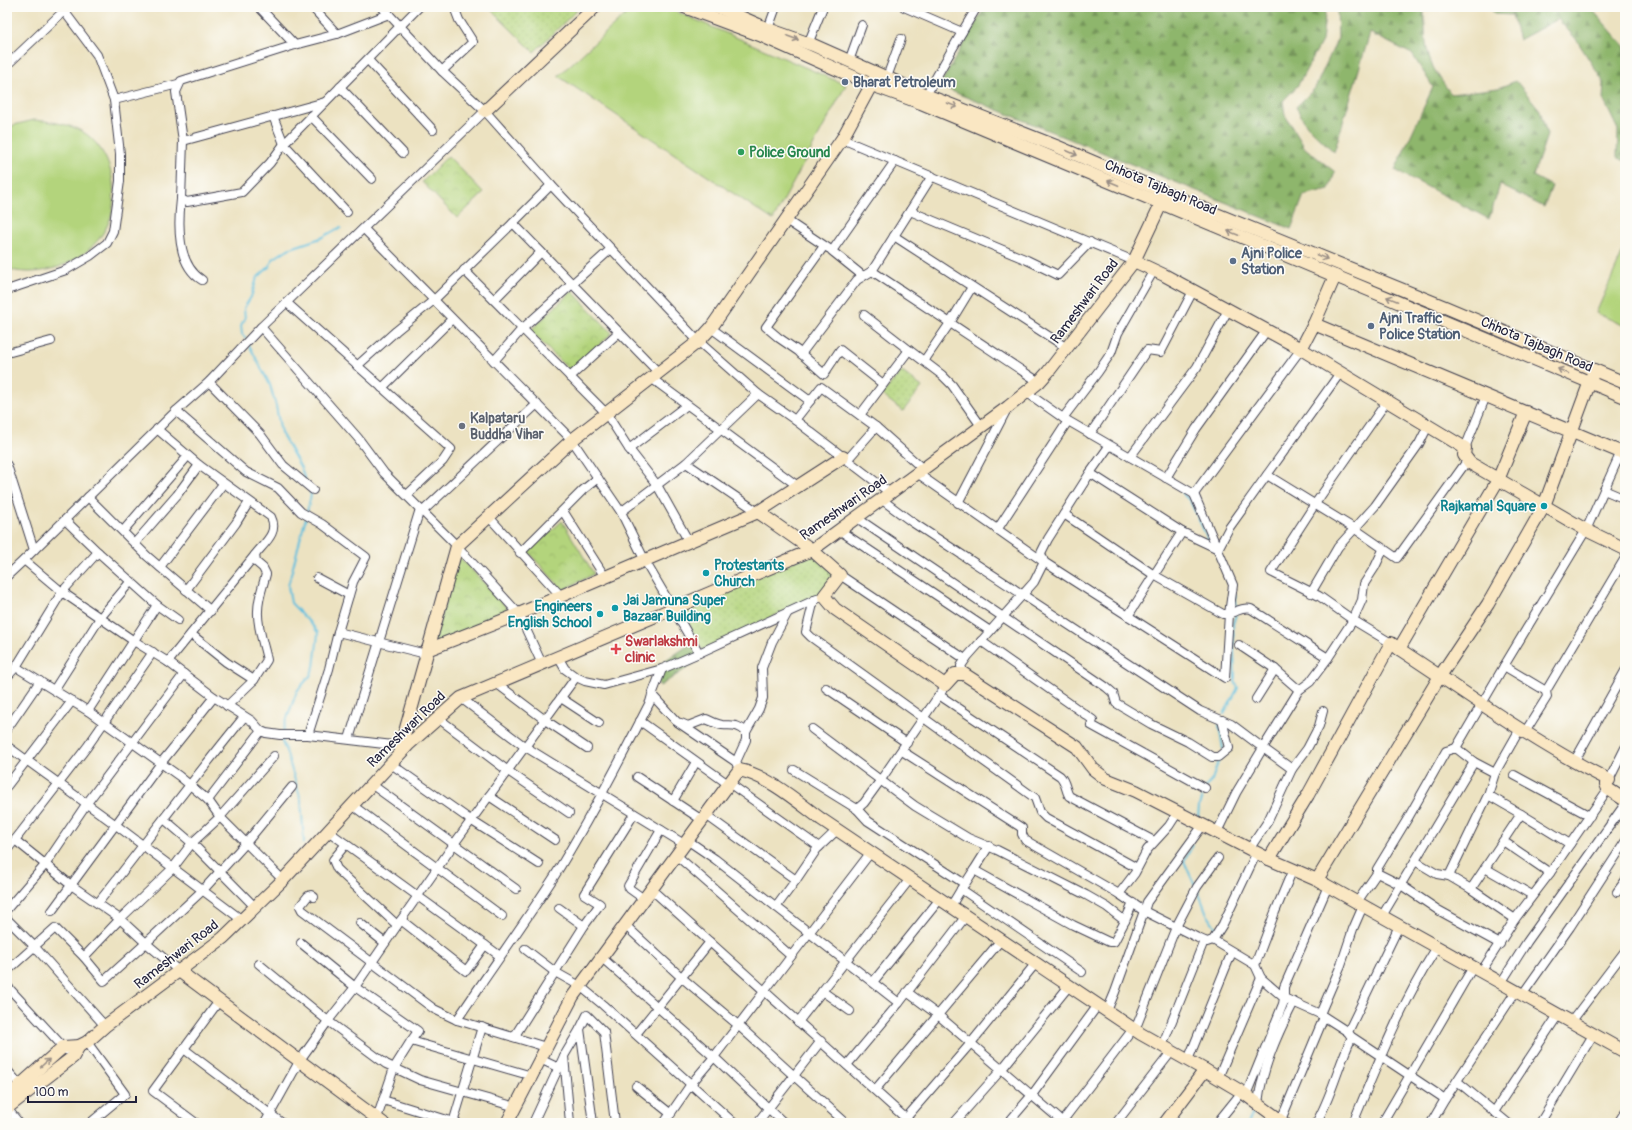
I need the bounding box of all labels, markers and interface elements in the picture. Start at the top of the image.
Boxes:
one-way arrow [787,35,800,42]
place label: Bharat Petroleum [853,74,956,91]
marker: Bharat Petroleum [840,77,850,87]
one-way arrow [945,102,957,109]
place label: Police Ground [749,144,831,161]
marker: Police Ground [736,147,746,157]
one-way arrow [1066,150,1078,157]
street label: Chhota Tajbagh Road [1102,156,1220,219]
one-way arrow [1107,179,1119,187]
one-way arrow [1227,229,1239,237]
place label: Ajni Police Station [1241,245,1303,278]
one-way arrow [1315,253,1327,261]
street label: Rameshwari Road [1047,255,1122,347]
marker: Ajni Police Station [1228,256,1238,266]
one-way arrow [1386,295,1398,302]
place label: Ajni Traffic Police Station [1379,310,1461,343]
street label: Chhota Tajbagh Road [1478,313,1596,376]
marker: Ajni Traffic Police Station [1366,321,1376,331]
one-way arrow [1558,366,1570,374]
place label: Kalpataru Buddha Vihar [470,410,545,443]
marker: Kalpataru Buddha Vihar [457,421,467,431]
street label: Rameshwari Road [797,471,890,544]
place label: Rajkamal Square [1440,498,1537,515]
marker: Rajkamal Square [1539,501,1549,511]
place label: Protestants Church [714,557,785,590]
marker: Protestants Church [701,568,711,578]
place label: Jai Jamuna Super Bazaar Building [623,592,727,625]
place label: Engineers English School [508,598,593,631]
marker: Jai Jamuna Super Bazaar Building [610,603,620,613]
marker: Engineers English School [595,609,605,619]
place label: Swarlakshmi clinic [624,633,698,666]
marker: Swarlakshmi clinic [610,643,622,655]
street label: Rameshwari Road [364,688,449,771]
street label: Rameshwari Road [131,916,222,993]
one-way arrow [40,1058,50,1067]
scale bar [28,1078,136,1104]
text: 100 m [34,1085,69,1100]

